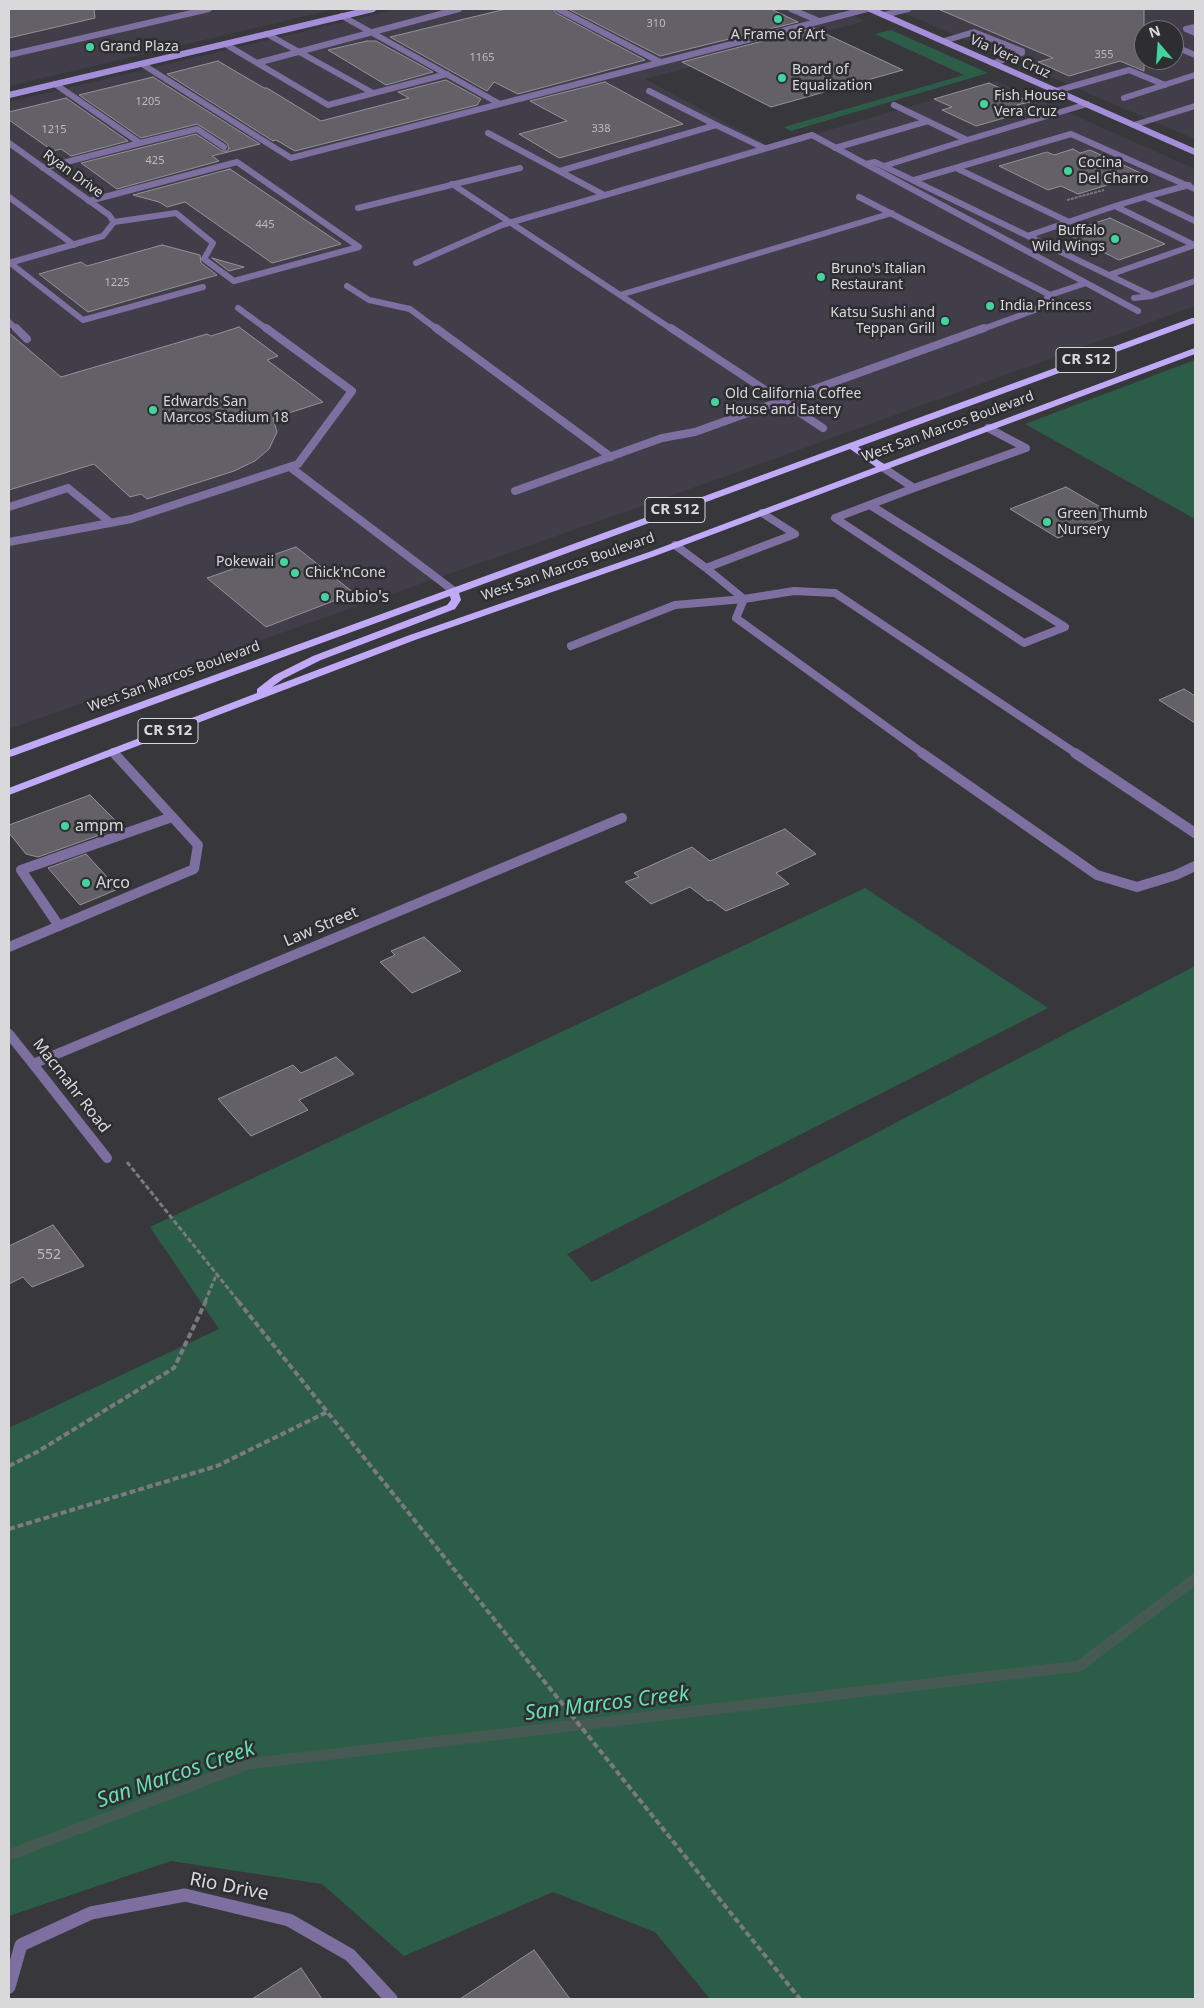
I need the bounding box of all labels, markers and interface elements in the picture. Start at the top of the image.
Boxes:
marker: A Frame of Art [772,13,784,25]
house number: 310 [647,17,665,31]
north arrow [1134,20,1184,70]
text: N [1146,20,1163,42]
place label: A Frame of Art [731,27,825,43]
street label: Via Vera Cruz [967,32,1053,82]
place label: Grand Plaza [100,39,179,55]
marker: Grand Plaza [84,41,96,53]
house number: 355 [1095,48,1113,62]
house number: 1165 [469,51,495,65]
place label: Board of Equalization [792,62,872,94]
marker: Board of Equalization [776,72,788,84]
place label: Fish House Vera Cruz [994,88,1066,120]
house number: 1205 [135,95,161,109]
marker: Fish House Vera Cruz [978,98,990,110]
house number: 338 [592,122,610,136]
house number: 1215 [41,123,67,137]
street label: Ryan Drive [39,146,107,202]
house number: 425 [146,154,164,168]
place label: Cocina Del Charro [1078,155,1148,188]
marker: Cocina Del Charro [1062,165,1074,177]
house number: 445 [256,218,274,232]
place label: Buffalo Wild Wings [1032,223,1105,256]
marker: Buffalo Wild Wings [1109,233,1121,245]
place label: Bruno's Italian Restaurant [831,261,926,294]
marker: Bruno's Italian Restaurant [815,271,827,283]
house number: 1225 [104,276,130,290]
place label: India Princess [1000,298,1092,314]
marker: India Princess [984,300,996,312]
place label: Katsu Sushi and Teppan Grill [830,305,935,338]
marker: Katsu Sushi and Teppan Grill [939,315,951,327]
road number: CR S12 [1056,348,1116,372]
place label: Old California Coffee House and Eatery [725,386,861,418]
street label: West San Marcos Boulevard [860,388,1036,466]
place label: Edwards San Marcos Stadium 18 [163,394,289,427]
marker: Old California Coffee House and Eatery [709,396,721,408]
marker: Edwards San Marcos Stadium 18 [147,404,159,416]
road number: CR S12 [645,498,705,522]
place label: Green Thumb Nursery [1057,506,1148,538]
marker: Green Thumb Nursery [1041,516,1053,528]
street label: West San Marcos Boulevard [479,529,657,605]
place label: Pokewaii [216,554,274,570]
marker: Pokewaii [278,556,290,568]
place label: Chick'nCone [305,565,386,581]
marker: Chick'nCone [289,567,301,579]
place label: Rubio's [335,587,389,607]
marker: Rubio's [319,591,331,603]
street label: West San Marcos Boulevard [86,638,262,716]
road number: CR S12 [138,718,198,744]
place label: ampm [75,816,124,836]
marker: ampm [59,820,71,832]
place label: Arco [96,873,130,893]
marker: Arco [80,877,92,889]
street label: Law Street [281,903,361,951]
street label: Macmahr Road [28,1035,114,1137]
house number: 552 [37,1247,61,1263]
water label: San Marcos Creek [523,1681,691,1727]
water label: San Marcos Creek [94,1736,258,1814]
street label: Rio Drive [187,1868,271,1906]

